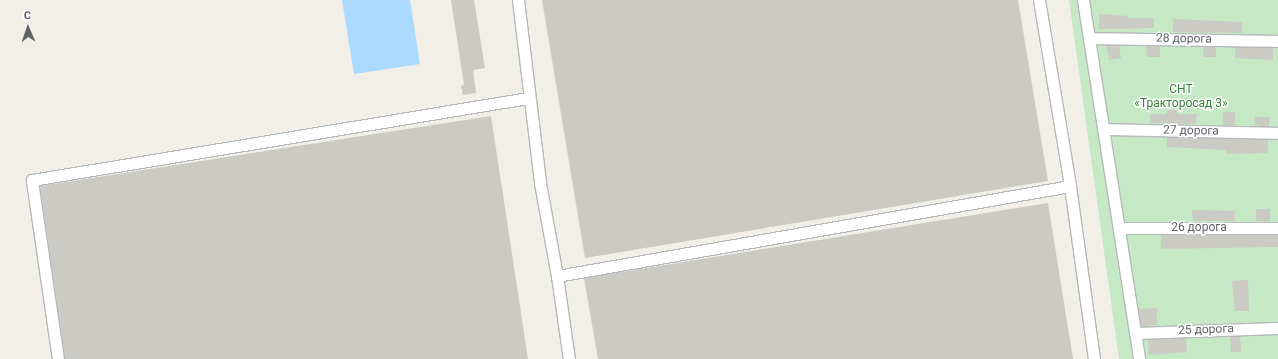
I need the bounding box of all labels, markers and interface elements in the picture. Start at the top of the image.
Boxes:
north arrow [8,8,48,48]
text: С [24,9,31,22]
street label: 28 дорога [1156,31,1212,47]
park label: СНТ «Тракторосад 3» [1134,83,1228,111]
street label: 27 дорога [1163,123,1219,139]
street label: 26 дорога [1171,221,1227,235]
street label: 25 дорога [1178,322,1234,338]

